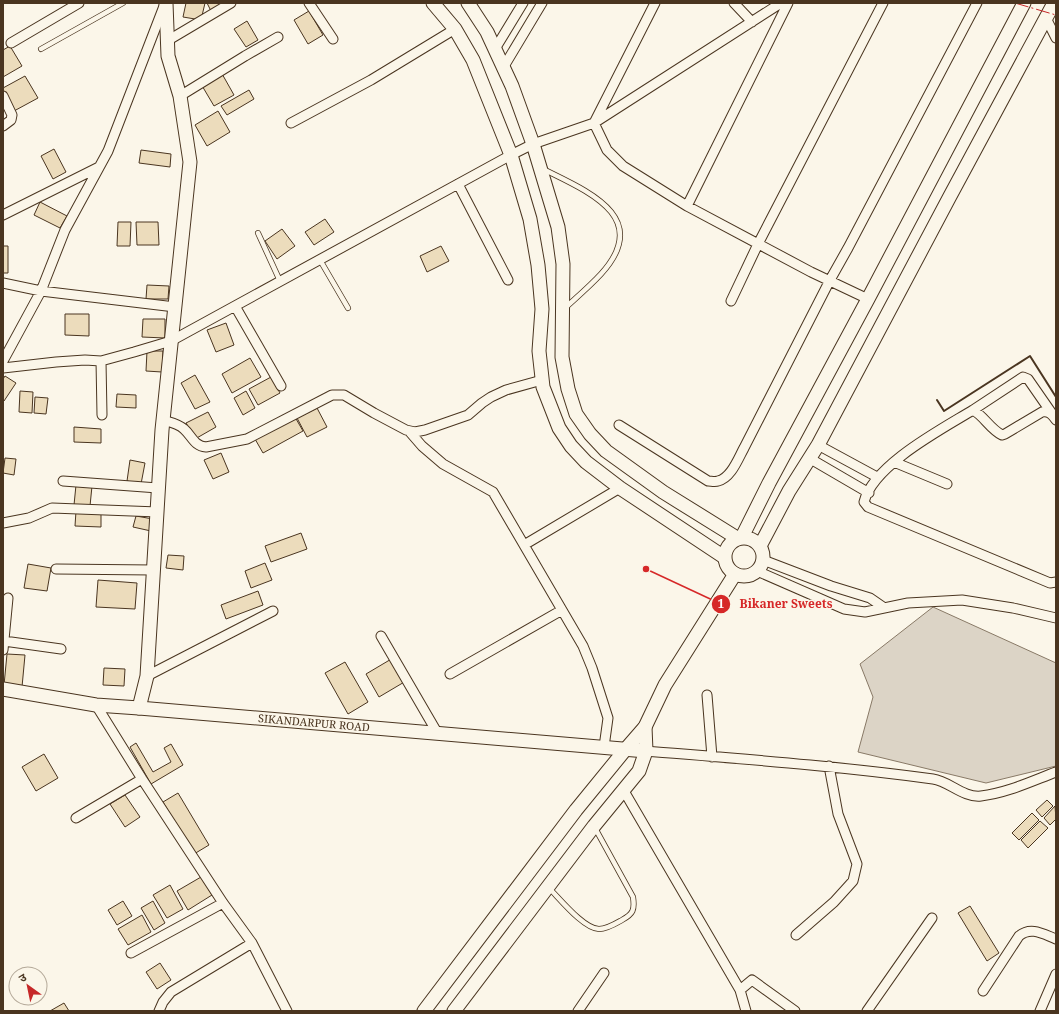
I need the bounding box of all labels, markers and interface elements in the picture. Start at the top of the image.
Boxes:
callout: Bikaner Sweets [711,592,840,616]
text: 1 [718,595,725,612]
text: Bikaner Sweets [740,595,833,612]
street label: SIKANDARPUR ROAD [257,710,370,735]
north arrow [8,966,48,1006]
text: उ [15,969,30,985]

